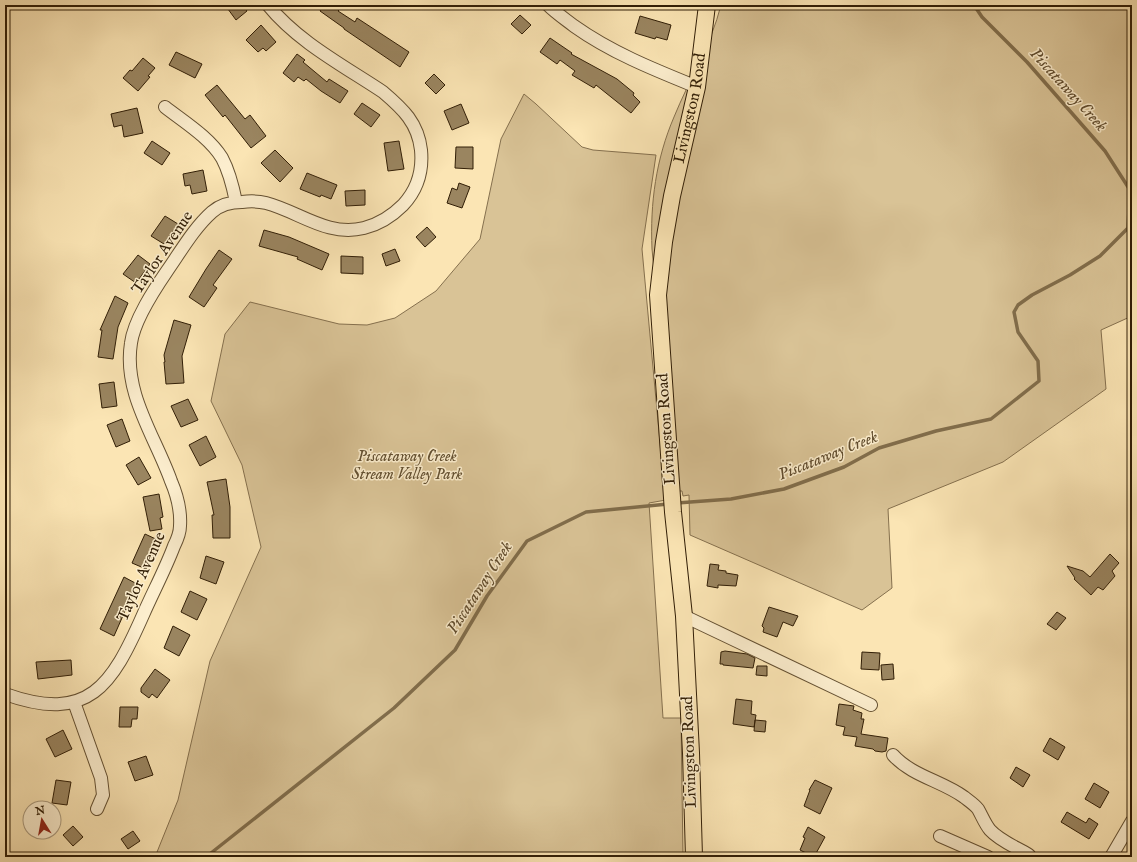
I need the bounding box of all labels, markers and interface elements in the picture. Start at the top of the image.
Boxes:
water label: Piscataway Creek [1025,44,1111,136]
street label: Livingston Road [670,52,711,165]
street label: Taylor Avenue [128,208,198,298]
street label: Livingston Road [653,372,681,486]
water label: Piscataway Creek [775,426,881,486]
park label: Piscataway Creek Stream Valley Park [352,447,463,485]
street label: Taylor Avenue [113,529,171,625]
water label: Piscataway Creek [442,538,518,638]
street label: Livingston Road [678,695,702,808]
north arrow [22,800,62,840]
text: N [33,803,47,819]

